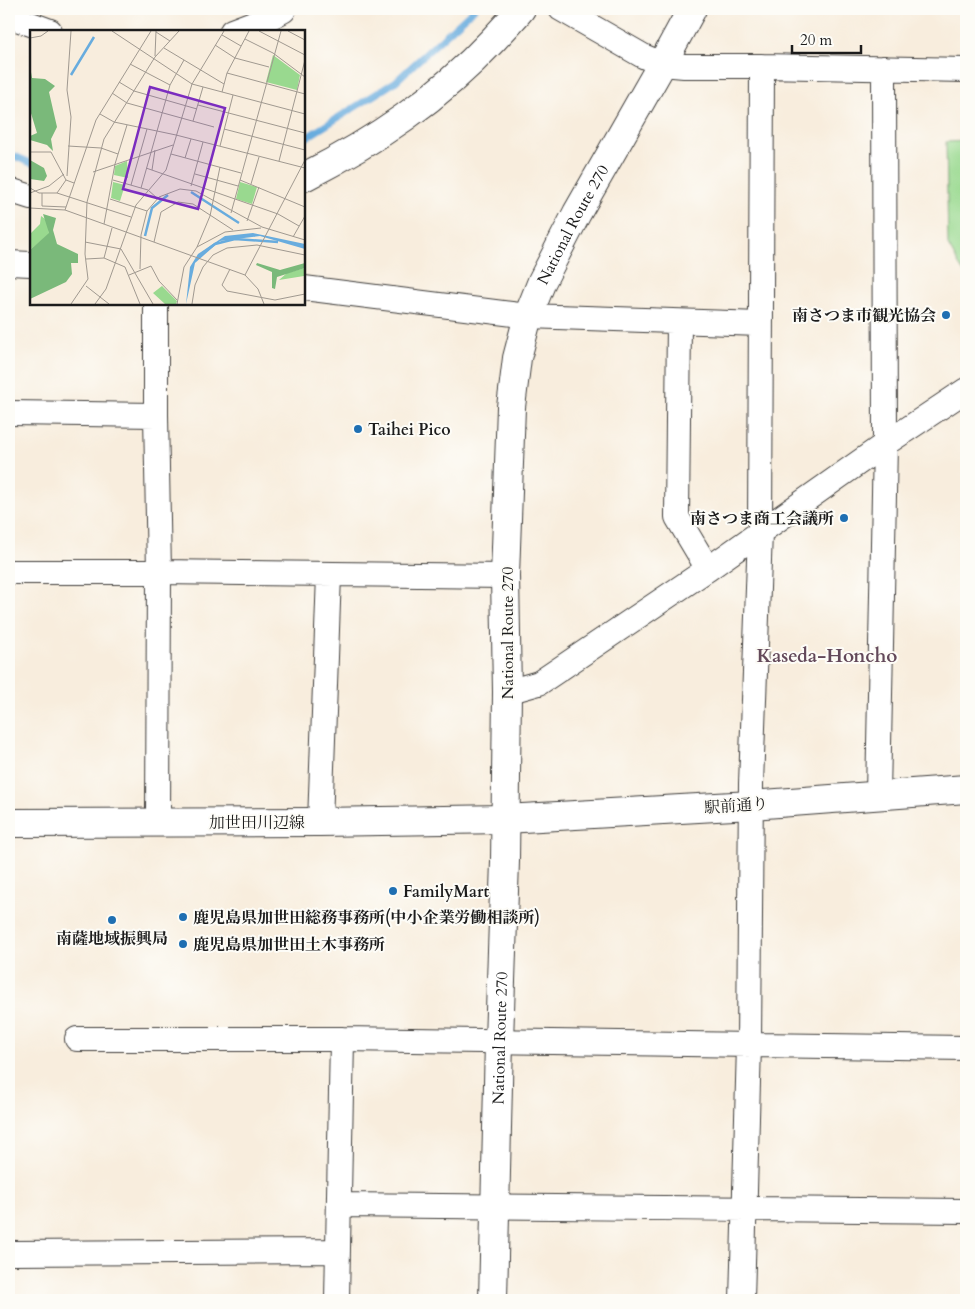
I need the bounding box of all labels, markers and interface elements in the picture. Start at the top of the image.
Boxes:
scale bar [792,22,861,54]
inset map [30,30,305,305]
text: 20 m [800,30,832,50]
street label: National Route 270 [532,161,614,289]
place label: 南さつま市観光協会 [792,305,936,327]
marker: 南さつま市観光協会 [940,309,952,321]
place label: Taihei Pico [368,419,451,441]
marker: Taihei Pico [352,423,364,435]
place label: 南さつま商工会議所 [690,508,834,530]
marker: 南さつま商工会議所 [838,512,850,524]
street label: National Route 270 [497,567,519,699]
district label: Kaseda-Honcho [757,643,897,669]
street label: 駅前通り [703,793,769,819]
street label: 加世田川辺線 [209,812,305,834]
place label: FamilyMart [403,881,489,903]
marker: FamilyMart [387,885,399,897]
place label: 鹿児島県加世田総務事務所(中小企業労働相談所) [193,907,540,929]
marker: 鹿児島県加世田総務事務所(中小企業労働相談所) [177,911,189,923]
marker: 南薩地域振興局 [106,914,118,926]
place label: 南薩地域振興局 [56,928,168,950]
place label: 鹿児島県加世田土木事務所 [193,934,385,956]
marker: 鹿児島県加世田土木事務所 [177,938,189,950]
street label: National Route 270 [488,971,513,1105]

